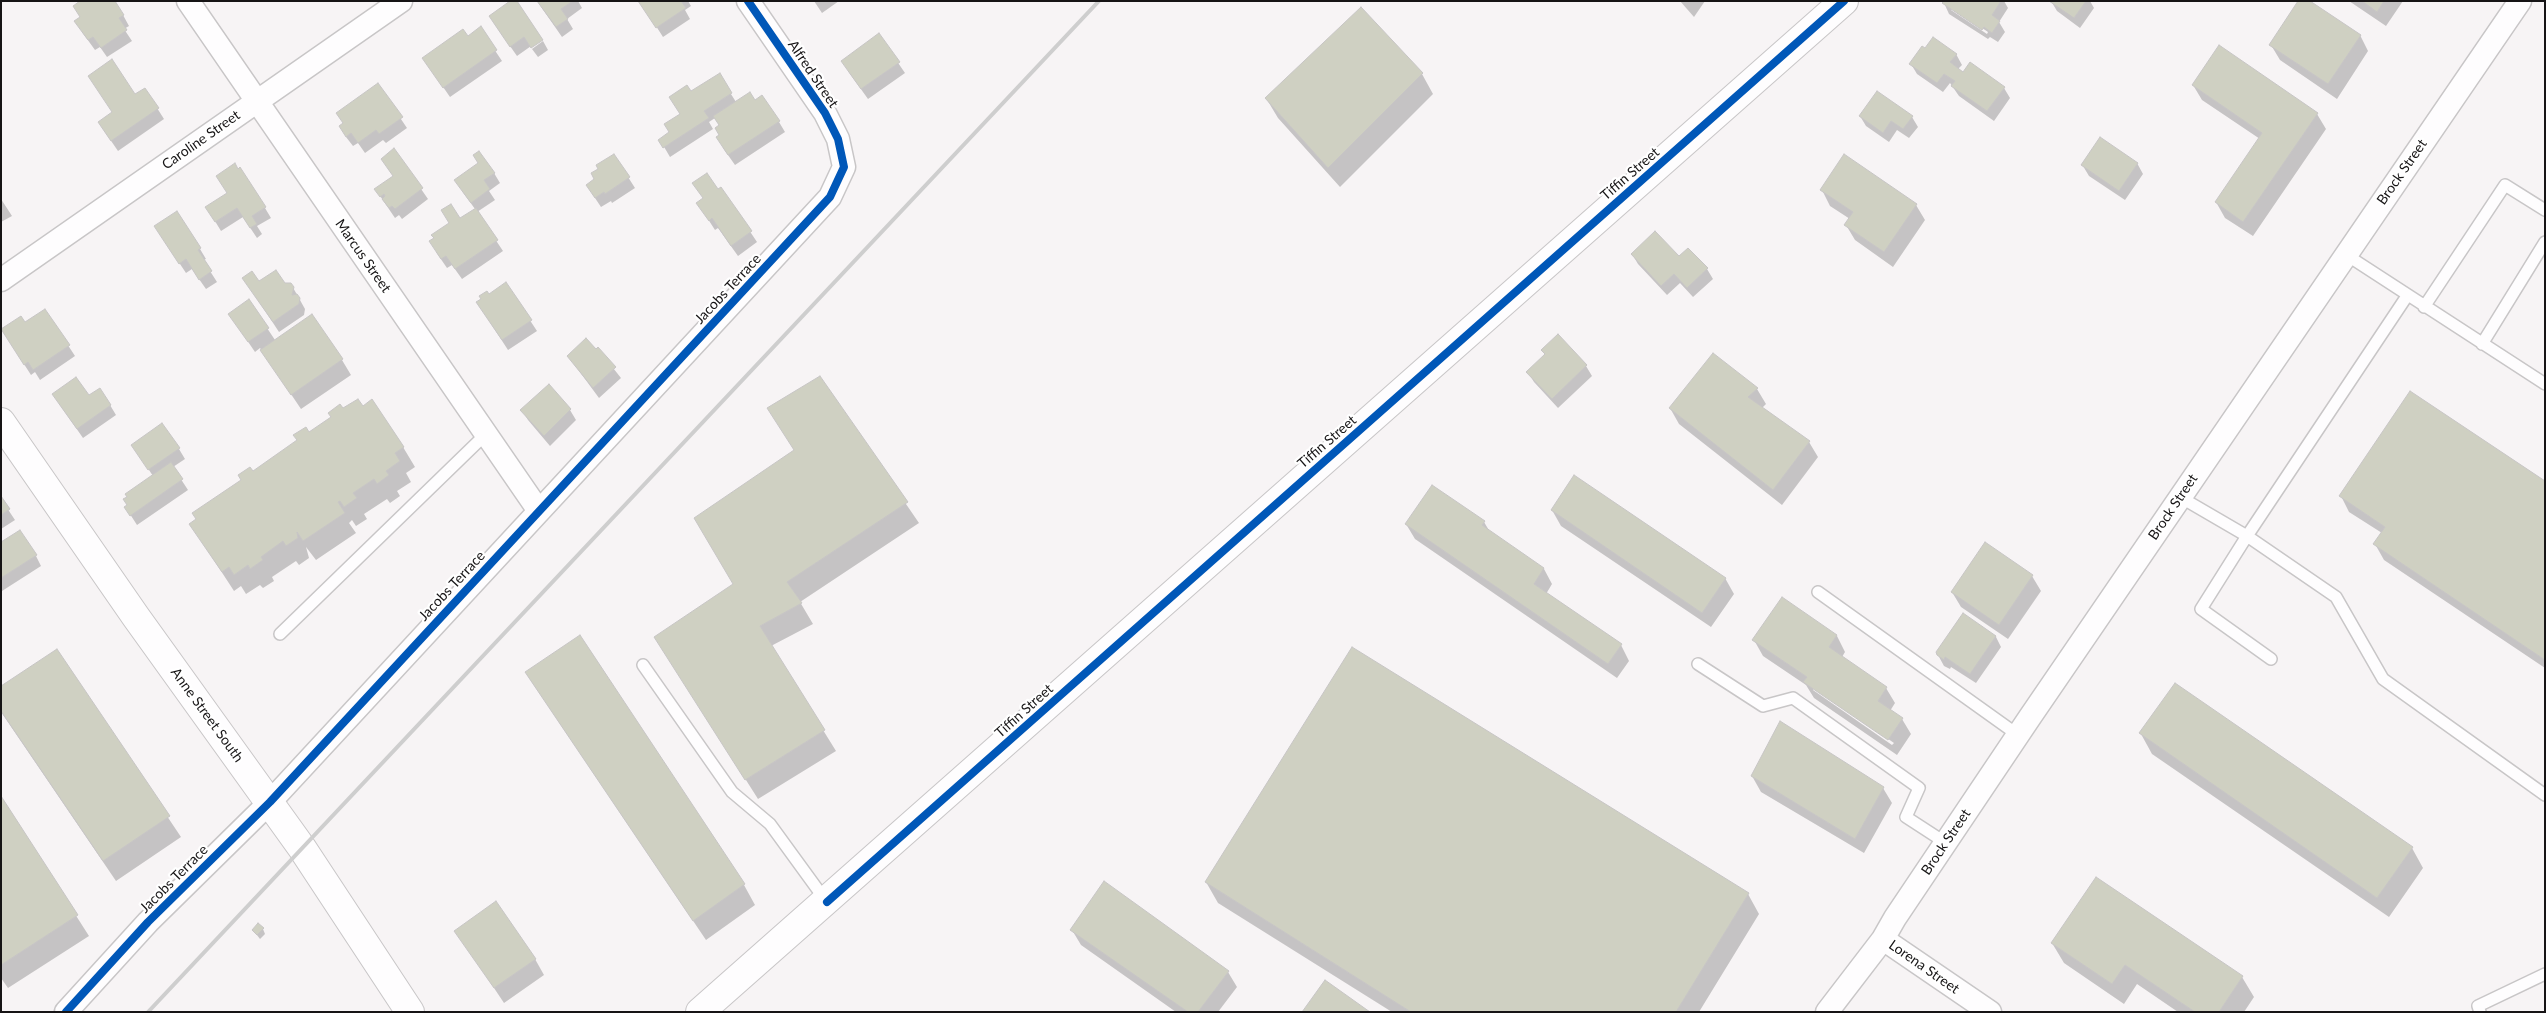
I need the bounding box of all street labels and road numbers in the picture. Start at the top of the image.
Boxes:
street label: Alfred Street [784,37,842,111]
street label: Caroline Street [159,107,243,173]
street label: Brock Street [2373,136,2431,208]
street label: Tiffin Street [1597,144,1663,204]
street label: Marcus Street [332,216,394,296]
street label: Jacobs Terrace [691,251,765,327]
street label: Tiffin Street [1294,412,1360,472]
street label: Brock Street [2145,471,2201,543]
street label: Jacobs Terrace [415,548,489,624]
street label: Anne Street South [167,665,247,765]
street label: Tiffin Street [992,681,1056,741]
street label: Brock Street [1918,806,1974,878]
street label: Jacobs Terrace [136,841,212,917]
street label: Lorena Street [1886,937,1962,997]

